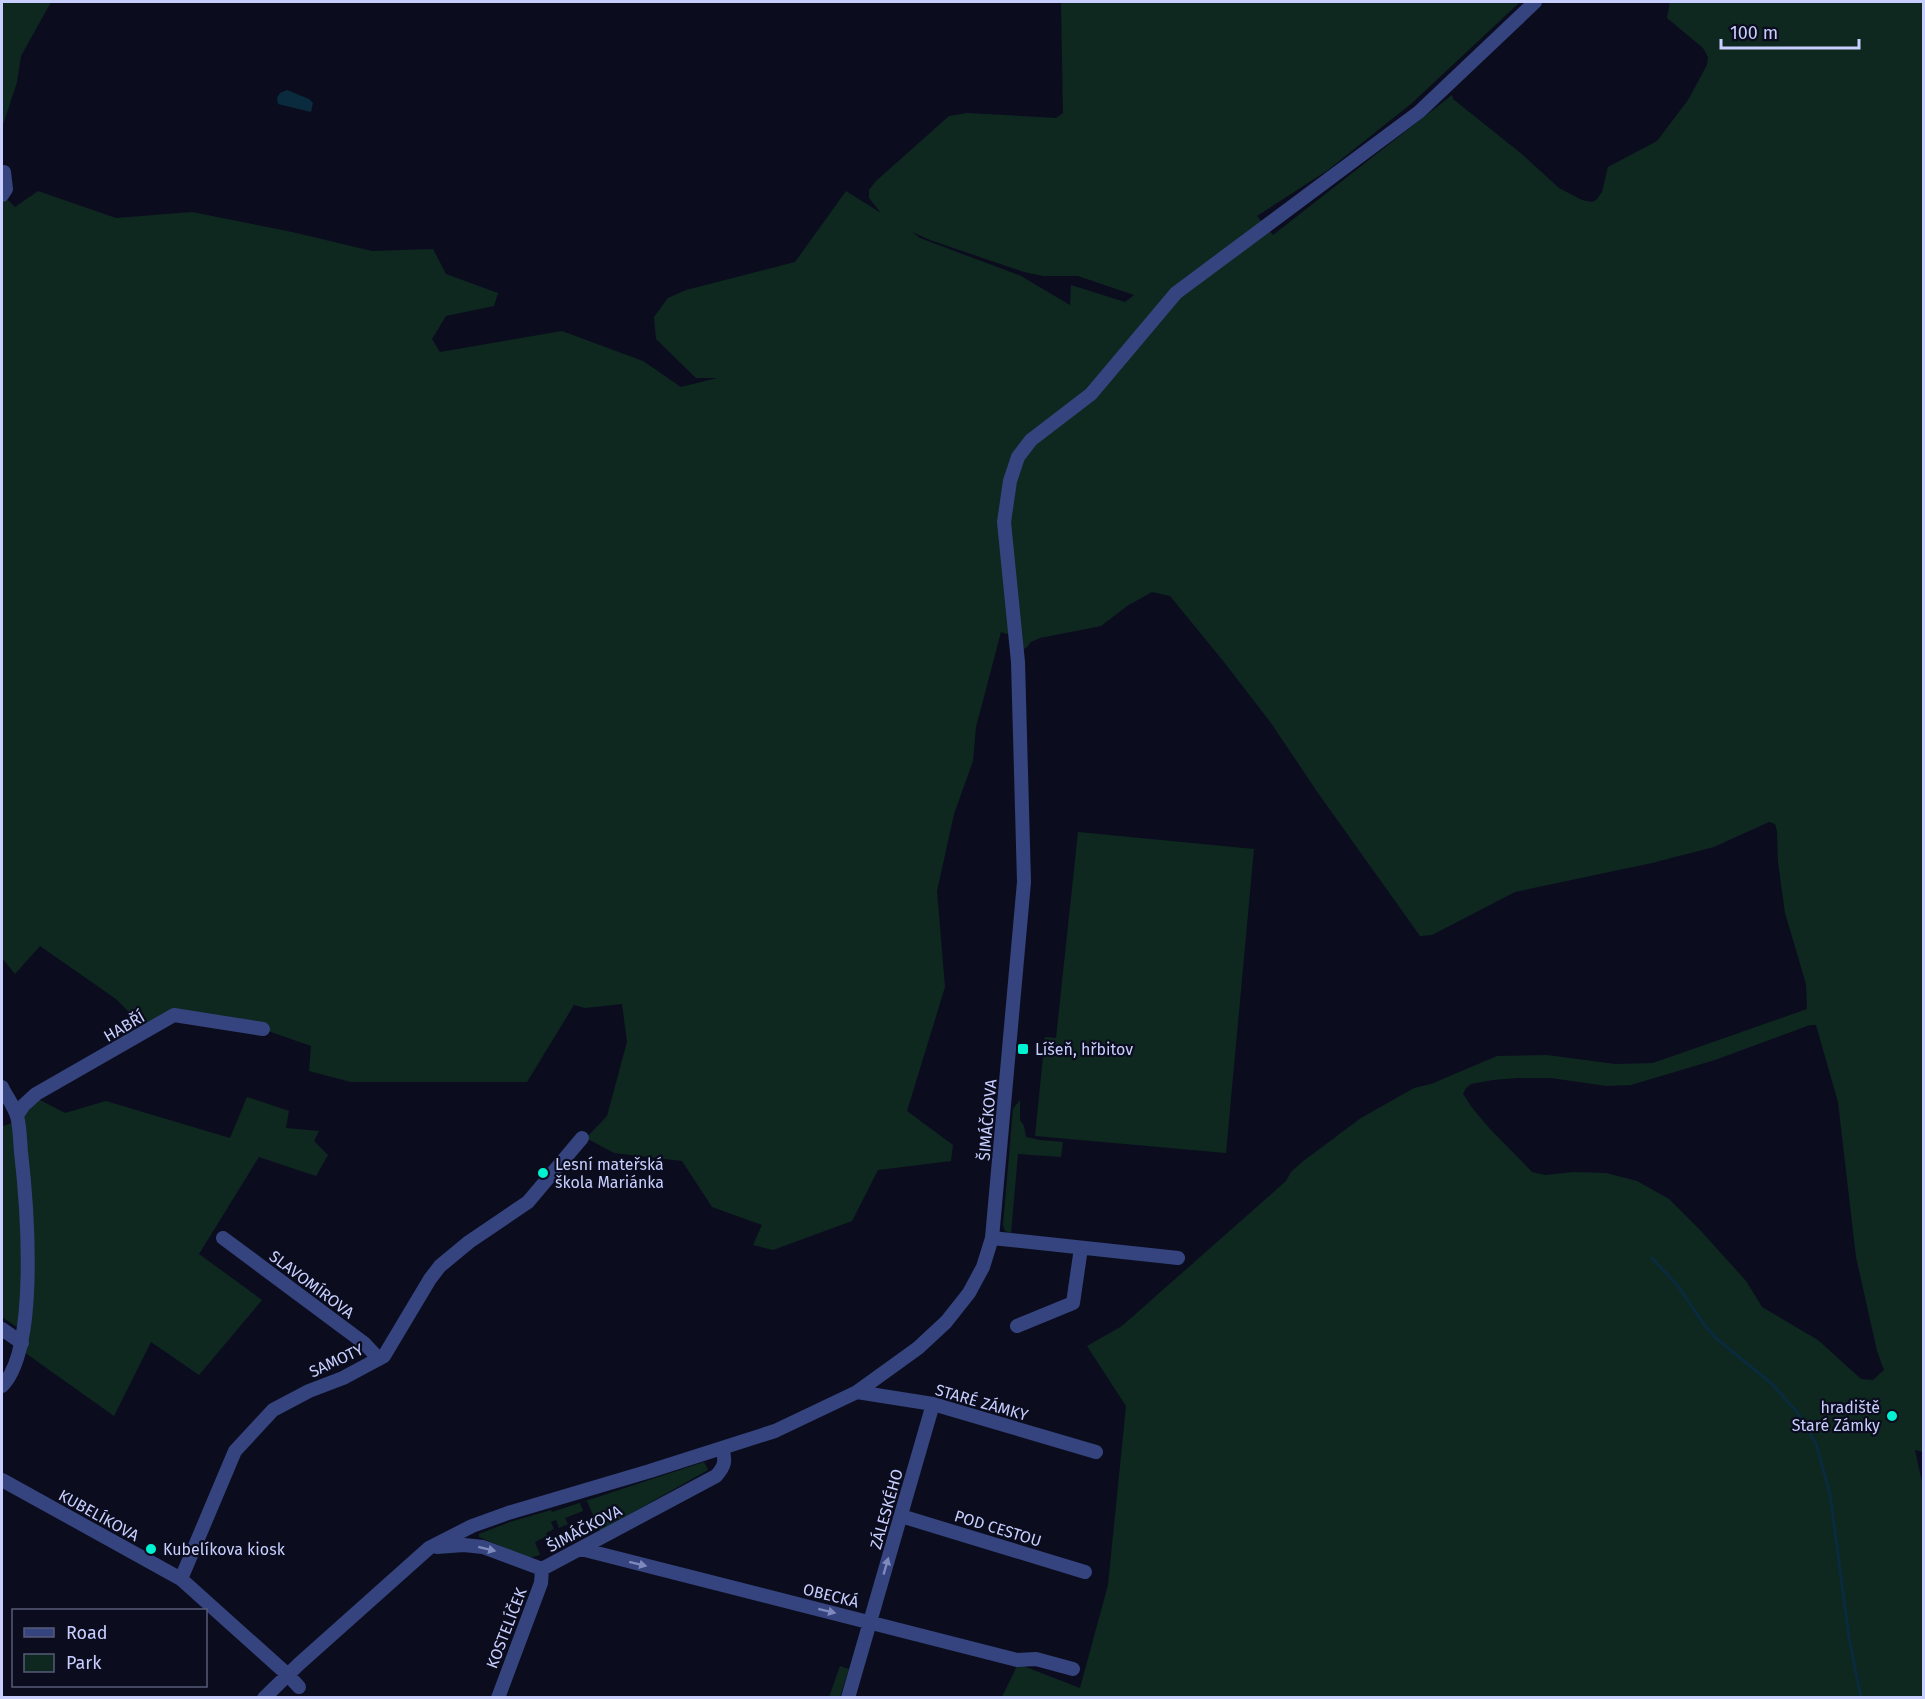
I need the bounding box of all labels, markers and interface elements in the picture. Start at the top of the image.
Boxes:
scale bar [1721,12,1859,50]
text: 100 m [1730,22,1778,44]
street label: HABŘÍ [100,1006,148,1046]
place label: Líšeň, hřbitov [1035,1040,1133,1059]
marker: Líšeň, hřbitov [1016,1042,1030,1056]
street label: ŠIMÁČKOVA [973,1078,1001,1162]
place label: Lesní mateřská škola Mariánka [555,1155,664,1192]
marker: Lesní mateřská škola Mariánka [536,1166,550,1180]
street label: SLAVOMÍROVA [266,1246,359,1323]
street label: SAMOTY [306,1340,367,1381]
street label: STARÉ ZÁMKY [933,1379,1031,1425]
place label: hradiště Staré Zámky [1792,1398,1880,1435]
marker: hradiště Staré Zámky [1885,1409,1899,1423]
street label: ZÁLESKÉHO [865,1467,907,1551]
street label: KUBELÍKOVA [55,1485,143,1546]
street label: ŠIMÁČKOVA [543,1500,626,1556]
street label: POD CESTOU [952,1506,1044,1551]
place label: Kubelíkova kiosk [163,1540,286,1559]
marker: Kubelíkova kiosk [144,1542,158,1556]
one-way arrow [478,1545,496,1555]
one-way arrow [882,1557,892,1575]
one-way arrow [629,1559,647,1569]
street label: OBECKÁ [801,1578,862,1612]
street label: KOSTELÍČEK [481,1584,531,1671]
one-way arrow [818,1607,836,1617]
legend [12,1609,207,1687]
text: Road [66,1622,108,1644]
text: Park [66,1652,102,1674]

